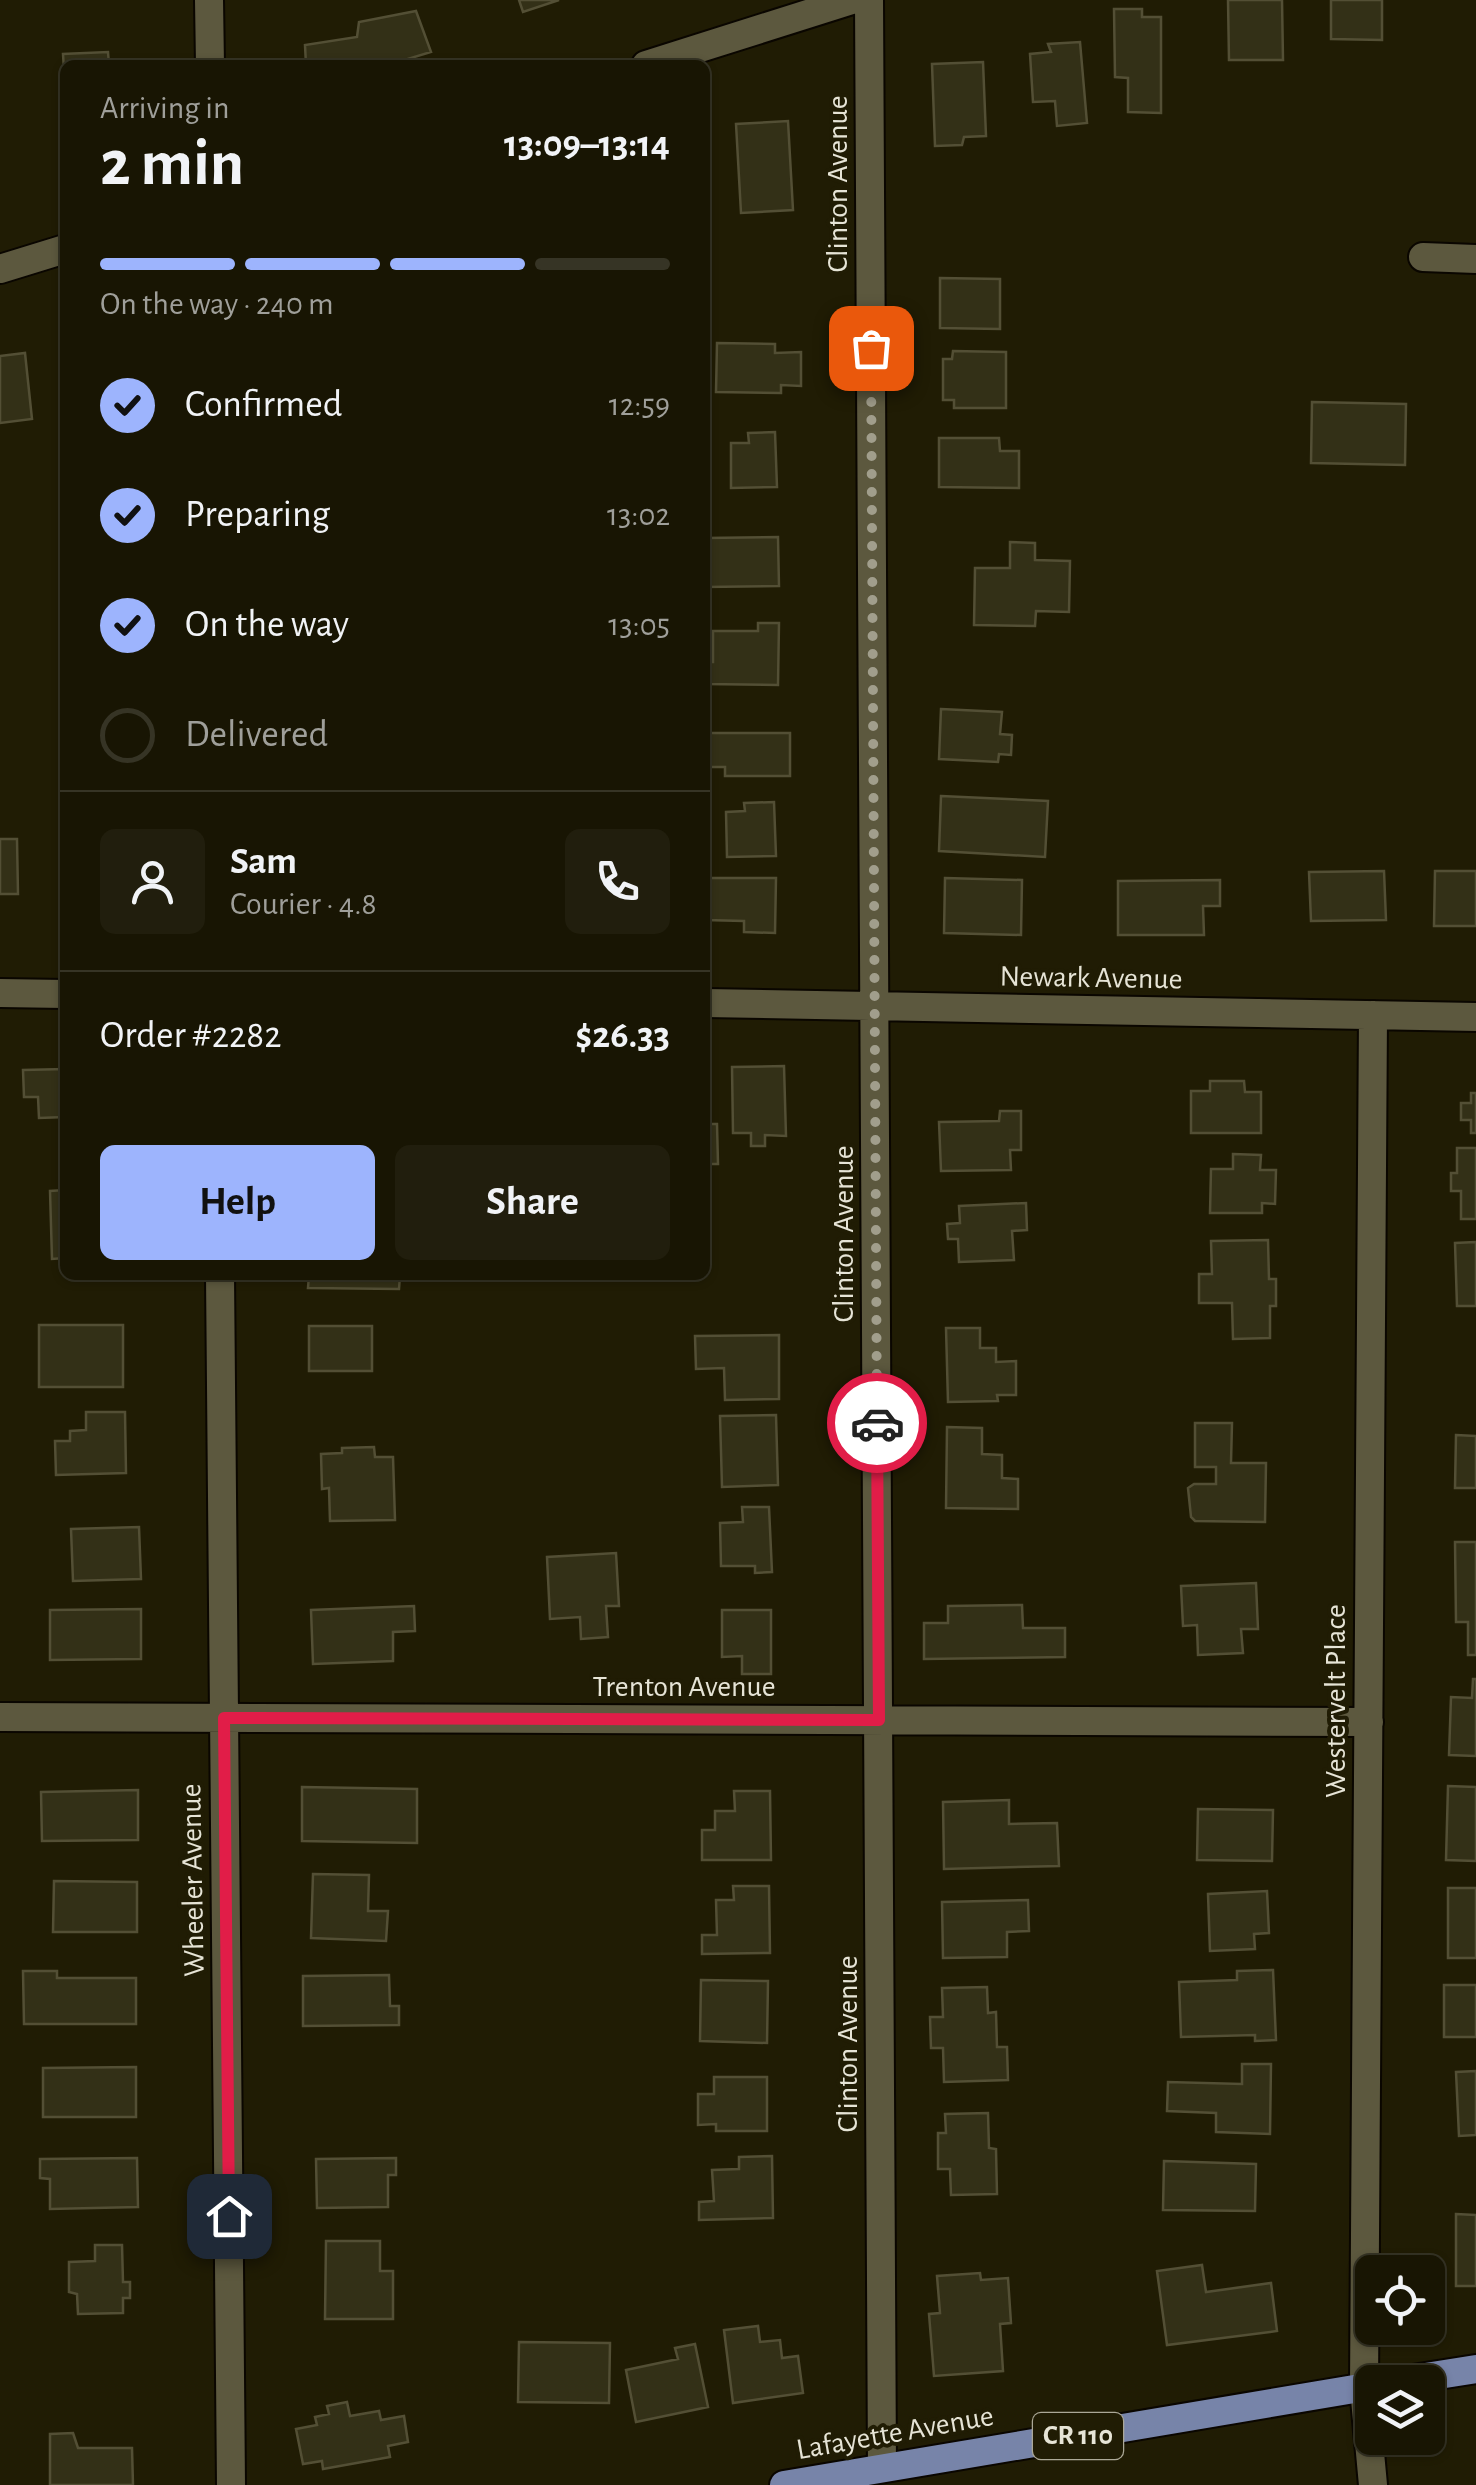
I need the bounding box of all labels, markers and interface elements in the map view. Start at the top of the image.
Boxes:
text: Arriving in [100,92,229,124]
street label: Clinton Avenue [823,95,853,273]
text: 13:09–13:14 [504,126,670,164]
text: 2 min [100,132,244,197]
text: On the way · 240 m [100,288,334,320]
pin [829,306,914,391]
icon: bag [844,321,899,376]
icon: check [100,378,155,433]
text: Confirmed [185,386,342,424]
text: 12:59 [609,389,670,421]
icon: check [100,488,155,543]
text: Preparing [185,496,330,534]
text: 13:02 [607,499,670,531]
icon: check [100,598,155,653]
text: On the way [185,606,349,644]
text: 13:05 [608,609,670,641]
text: Delivered [185,716,328,754]
button: person [100,829,205,934]
button: phone [565,829,670,934]
text: Sam [230,843,297,881]
text: Courier · 4.8 [230,888,377,920]
street label: Newark Avenue [999,961,1183,995]
text: Order #2282 [100,1017,282,1055]
text: $26.33 [575,1017,670,1055]
button: Help [100,1145,375,1260]
button: Share [395,1145,670,1260]
street label: Clinton Avenue [829,1145,859,1323]
courier [827,1373,927,1473]
icon: car [850,1396,905,1451]
street label: Westervelt Place [1321,1604,1351,1798]
street label: Trenton Avenue [592,1672,776,1702]
street label: Wheeler Avenue [176,1783,210,1977]
street label: Clinton Avenue [833,1955,863,2133]
pin [187,2174,272,2259]
icon: home [202,2189,257,2244]
map controls [1355,2255,1445,2455]
button: locate [1355,2255,1445,2345]
button: layers [1355,2365,1445,2455]
street label: Lafayette Avenue [794,2401,996,2465]
road number: CR 110 [1033,2413,1123,2459]

